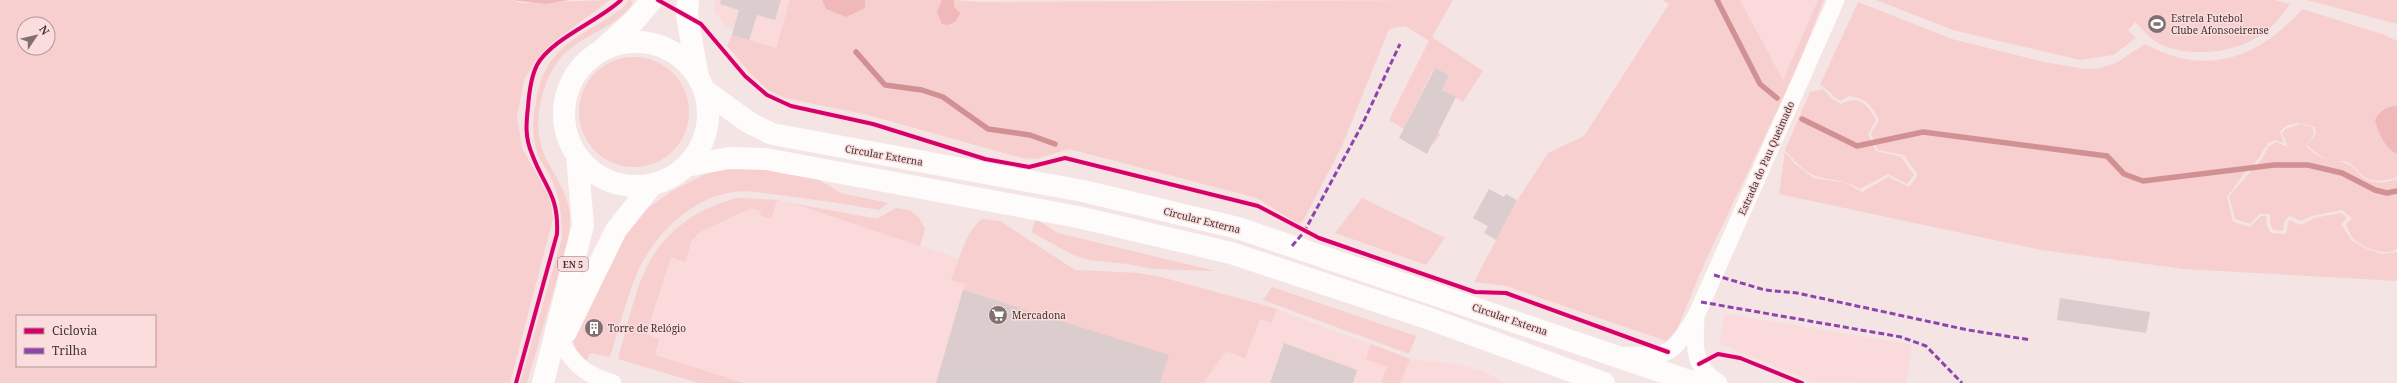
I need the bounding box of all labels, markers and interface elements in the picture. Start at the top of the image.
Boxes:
place label: Estrela Futebol Clube Afonsoeirense [2171,11,2269,37]
sports icon: Estrela Futebol Clube Afonsoeirense [2146,13,2168,35]
north arrow [16,16,56,56]
text: N [36,22,53,38]
street label: Estrada do Pau Queimado [1735,99,1798,217]
street label: Circular Externa [844,141,924,169]
street label: Circular Externa [1162,204,1242,236]
road number: EN 5 [558,257,588,271]
street label: Circular Externa [1470,300,1550,339]
supermarket icon: Mercadona [987,304,1009,326]
place label: Mercadona [1012,308,1066,322]
legend [16,315,156,367]
building icon: Torre de Relógio [583,317,605,339]
place label: Torre de Relógio [608,321,686,335]
text: Ciclovia [52,322,98,339]
text: Trilha [52,342,87,359]

